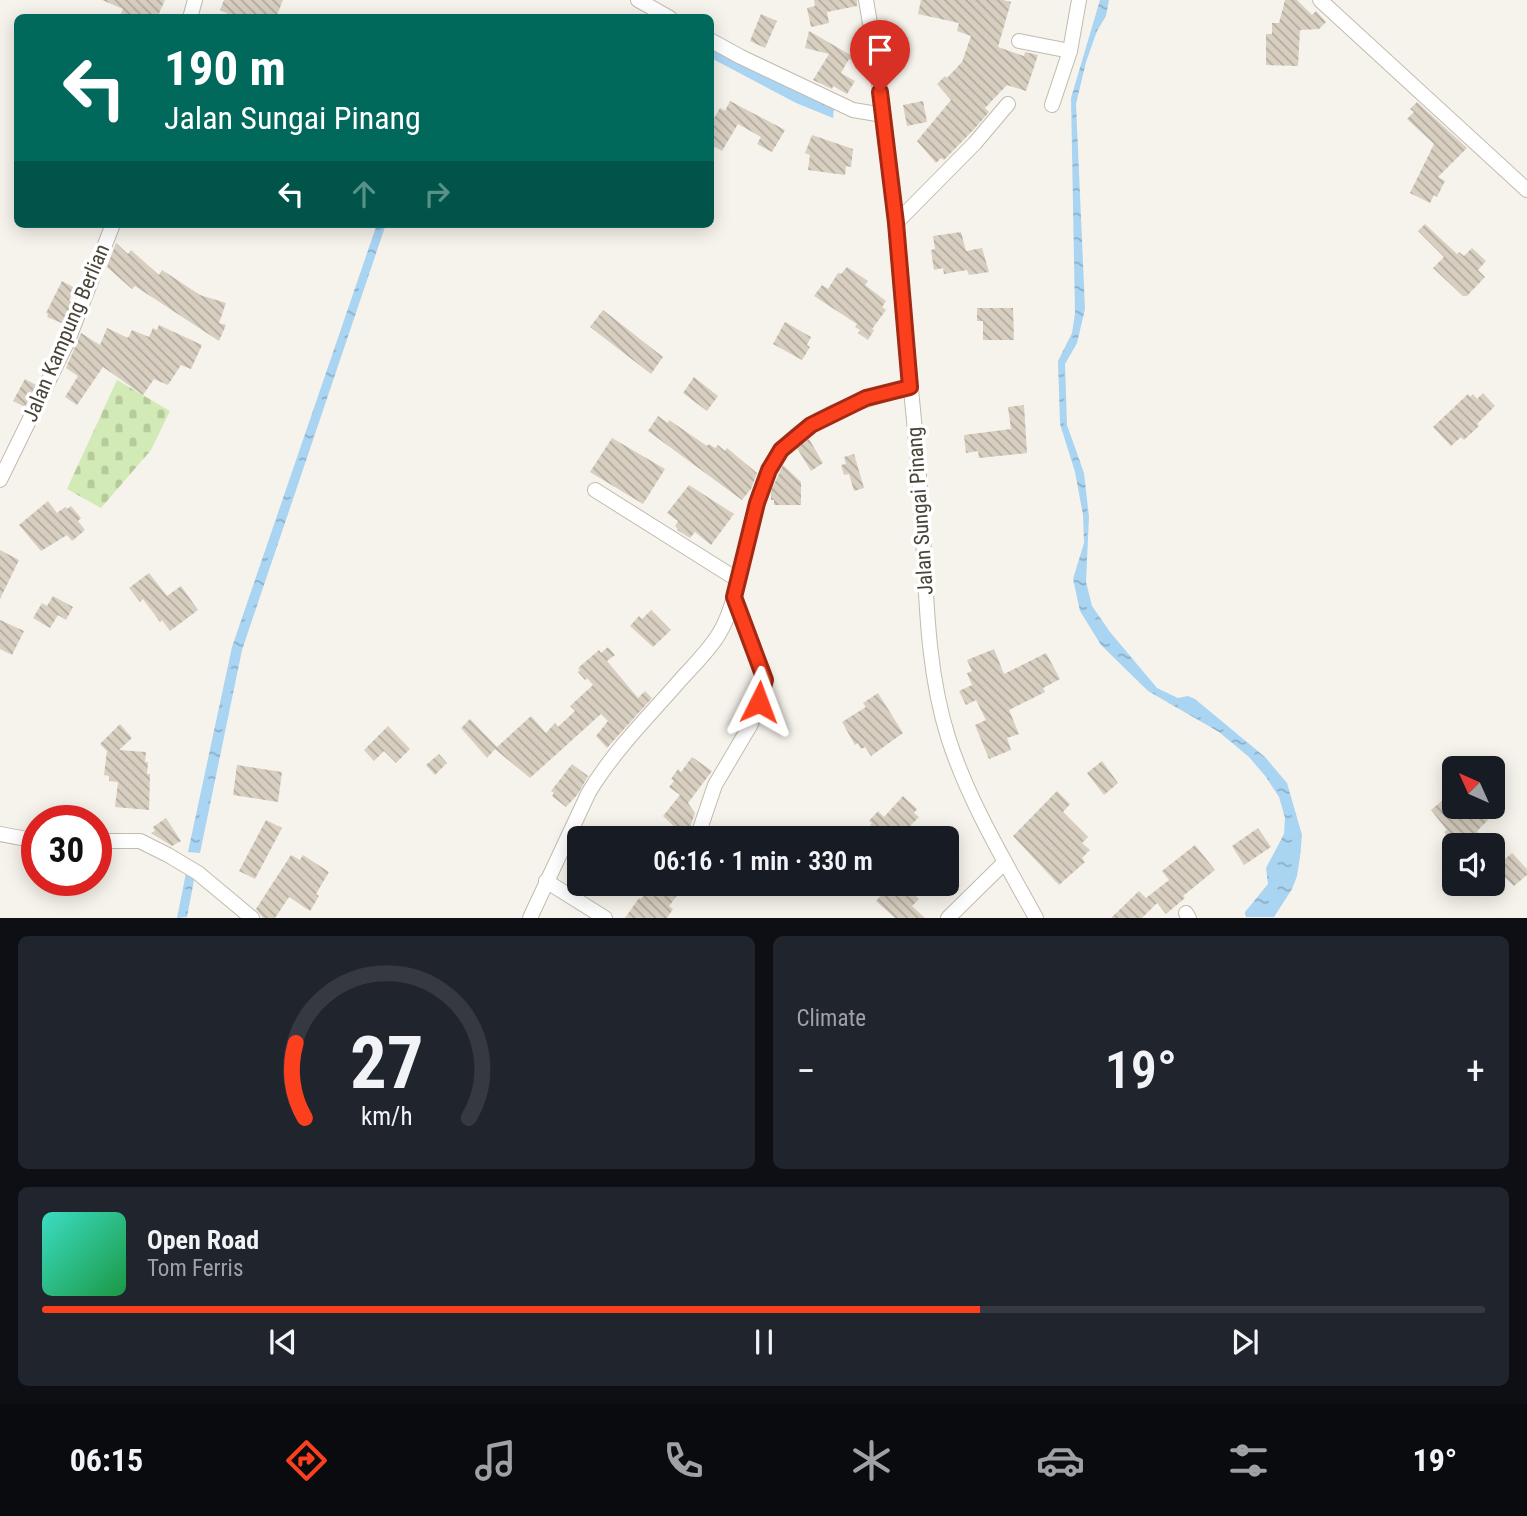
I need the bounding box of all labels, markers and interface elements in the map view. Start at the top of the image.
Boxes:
pin [850,20,910,92]
icon: arrive [861,31,899,69]
text: 190 m [164,40,286,97]
icon: left [49,42,140,133]
text: Jalan Sungai Pinang [164,99,421,137]
icon: left [272,175,310,213]
icon: ahead [345,175,383,213]
icon: right [418,175,456,213]
street label: Jalan Kampung Berlian [18,240,114,426]
street label: Jalan Sungai Pinang [902,426,938,596]
position arrow [722,665,796,739]
north arrow [1442,756,1505,819]
map controls [1442,756,1505,896]
speed limit sign: 30 [21,805,112,896]
button: sound [1442,833,1505,896]
text: 06:16 · 1 min · 330 m [653,846,873,876]
text: Climate [797,1005,866,1032]
text: 27 [349,1021,423,1107]
text: 19° [1105,1040,1177,1101]
text: − [797,1049,816,1093]
text: + [1466,1049,1485,1093]
text: km/h [361,1102,412,1131]
text: Open Road [147,1225,259,1255]
text: Tom Ferris [147,1255,243,1282]
icon: previous [264,1323,302,1361]
icon: pause [745,1323,783,1361]
icon: next [1226,1323,1264,1361]
icon: directions [282,1436,331,1485]
icon: music [471,1436,520,1485]
icon: phone [659,1436,708,1485]
icon: climate [847,1436,896,1485]
icon: car [1036,1436,1085,1485]
icon: filters [1224,1436,1273,1485]
text: 06:15 [70,1441,143,1479]
text: 19° [1413,1441,1457,1479]

